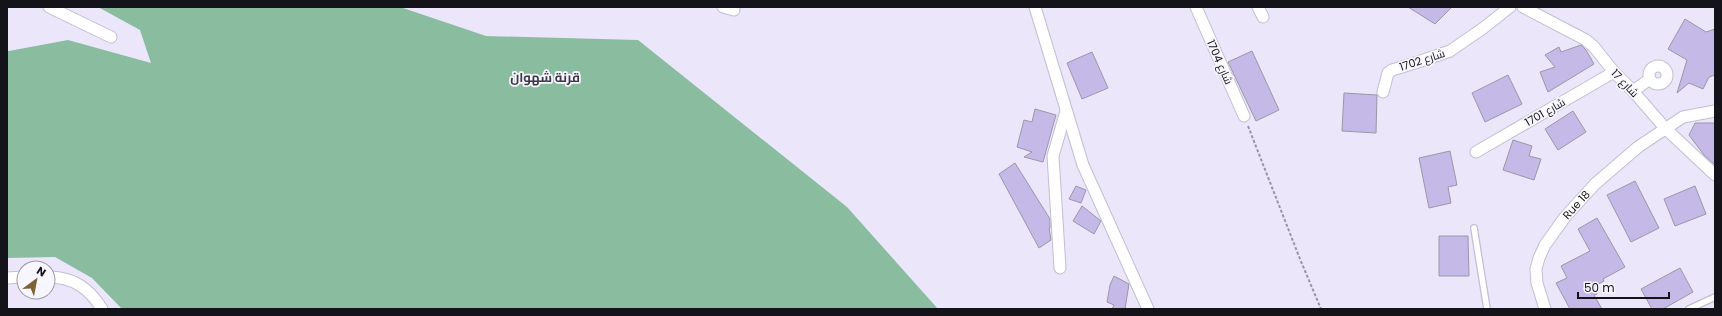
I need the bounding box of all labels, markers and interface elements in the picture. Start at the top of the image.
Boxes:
street label: شارع 1704 [1203,37,1237,87]
street label: شارع 1702 [1397,45,1447,75]
street label: شارع 17 [1608,65,1642,101]
district label: قرنة شهوان [510,68,580,87]
street label: شارع 1701 [1522,94,1568,130]
street label: Rue 18 [1559,187,1594,223]
north arrow [16,260,56,300]
text: N [34,263,49,280]
scale bar [1578,274,1669,300]
text: 50 m [1584,279,1615,296]

